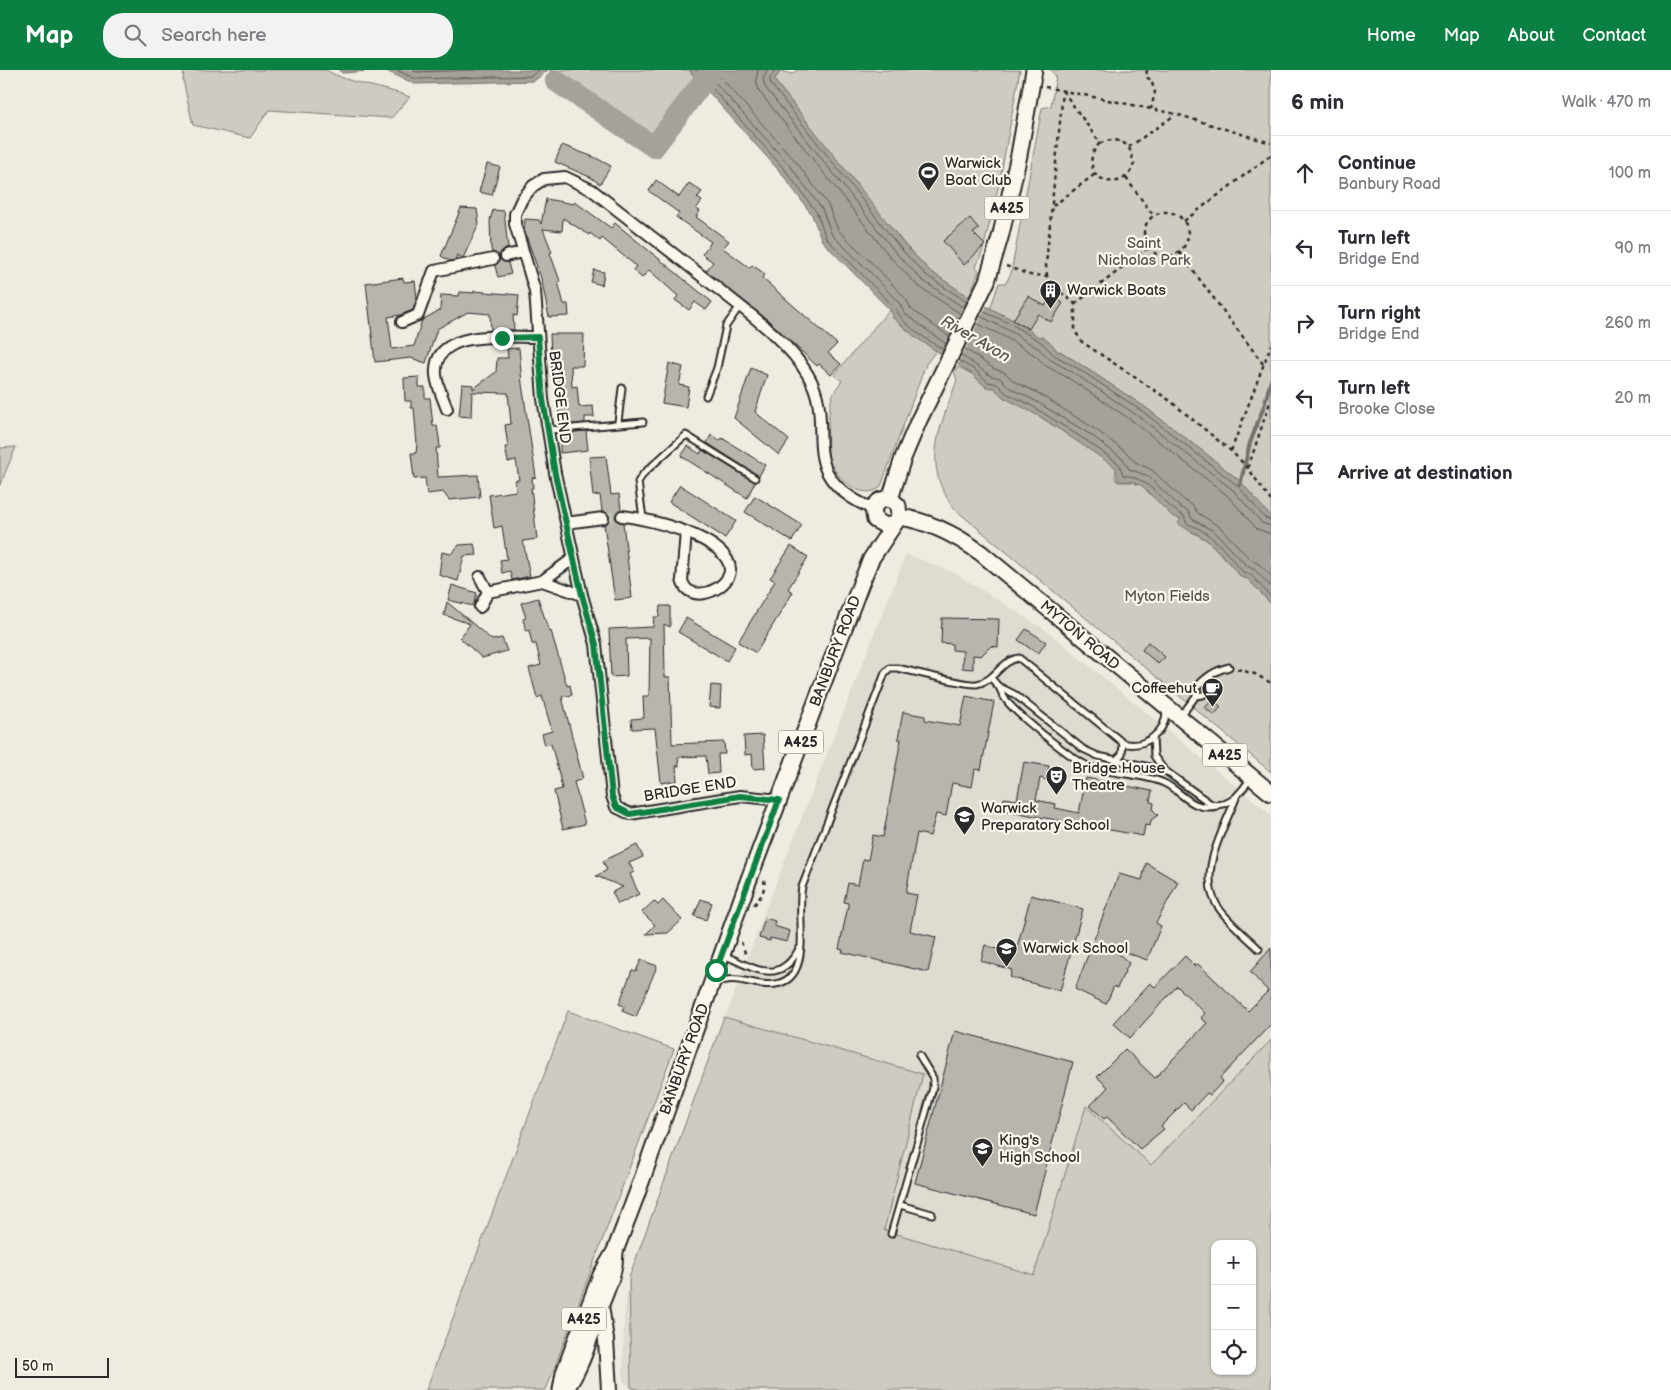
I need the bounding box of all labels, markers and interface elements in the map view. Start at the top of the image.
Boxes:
search box [103,13,453,58]
text: Map [25,21,73,50]
icon: search [121,21,149,49]
text: Search here [161,24,267,47]
text: Home [1367,25,1416,46]
text: Map [1444,25,1480,46]
text: About [1508,25,1555,46]
text: Contact [1583,25,1646,46]
text: 6 min [1291,90,1344,115]
text: Walk · 470 m [1562,93,1651,112]
text: Continue [1338,152,1416,175]
place label: Warwick Boat Club [945,154,1012,190]
icon: ahead [1291,159,1319,187]
sports icon: Warwick Boat Club [917,160,941,191]
text: 100 m [1608,164,1651,183]
text: Banbury Road [1338,175,1441,194]
road number: A425 [984,196,1030,220]
text: Turn left [1338,227,1410,250]
park label: Saint Nicholas Park [1098,234,1191,270]
icon: left [1291,234,1319,262]
text: 90 m [1615,239,1651,258]
text: Bridge End [1338,250,1419,269]
building icon: Warwick Boats [1039,278,1063,309]
place label: Warwick Boats [1067,281,1166,300]
text: Turn right [1338,302,1421,325]
icon: right [1291,309,1319,337]
water label: River Avon [937,312,1013,367]
text: 260 m [1605,314,1651,333]
text: Bridge End [1338,325,1419,344]
route end [491,327,514,350]
street label: BRIDGE END [544,349,575,445]
text: Turn left [1338,377,1410,400]
icon: left [1291,384,1319,412]
text: 20 m [1615,389,1651,408]
text: Brooke Close [1338,400,1435,419]
icon: arrive [1291,459,1319,487]
text: Arrive at destination [1338,462,1513,485]
park label: Myton Fields [1124,587,1210,606]
street label: BANBURY ROAD [806,593,865,709]
street label: MYTON ROAD [1036,597,1123,674]
cafe icon: Coffeehut [1201,676,1225,707]
place label: Coffeehut [1131,679,1197,698]
road number: A425 [778,730,824,754]
road number: A425 [1202,744,1248,766]
place label: Bridge House Theatre [1072,759,1166,795]
theatre icon: Bridge House Theatre [1044,765,1068,796]
street label: BRIDGE END [642,773,738,806]
place label: Warwick Preparatory School [981,799,1109,835]
school or university icon: Warwick Preparatory School [953,805,977,836]
school or university icon: Warwick School [995,936,1019,967]
place label: Warwick School [1023,939,1128,958]
route start [705,959,728,982]
street label: BANBURY ROAD [655,1001,713,1117]
place label: King's High School [999,1131,1080,1167]
school or university icon: King's High School [971,1137,995,1168]
map controls [1211,1240,1256,1375]
button: + [1211,1240,1256,1285]
button: − [1211,1285,1256,1330]
road number: A425 [562,1308,606,1330]
button: locate [1211,1330,1256,1375]
scale bar [15,1355,109,1378]
text: 50 m [22,1358,54,1375]

